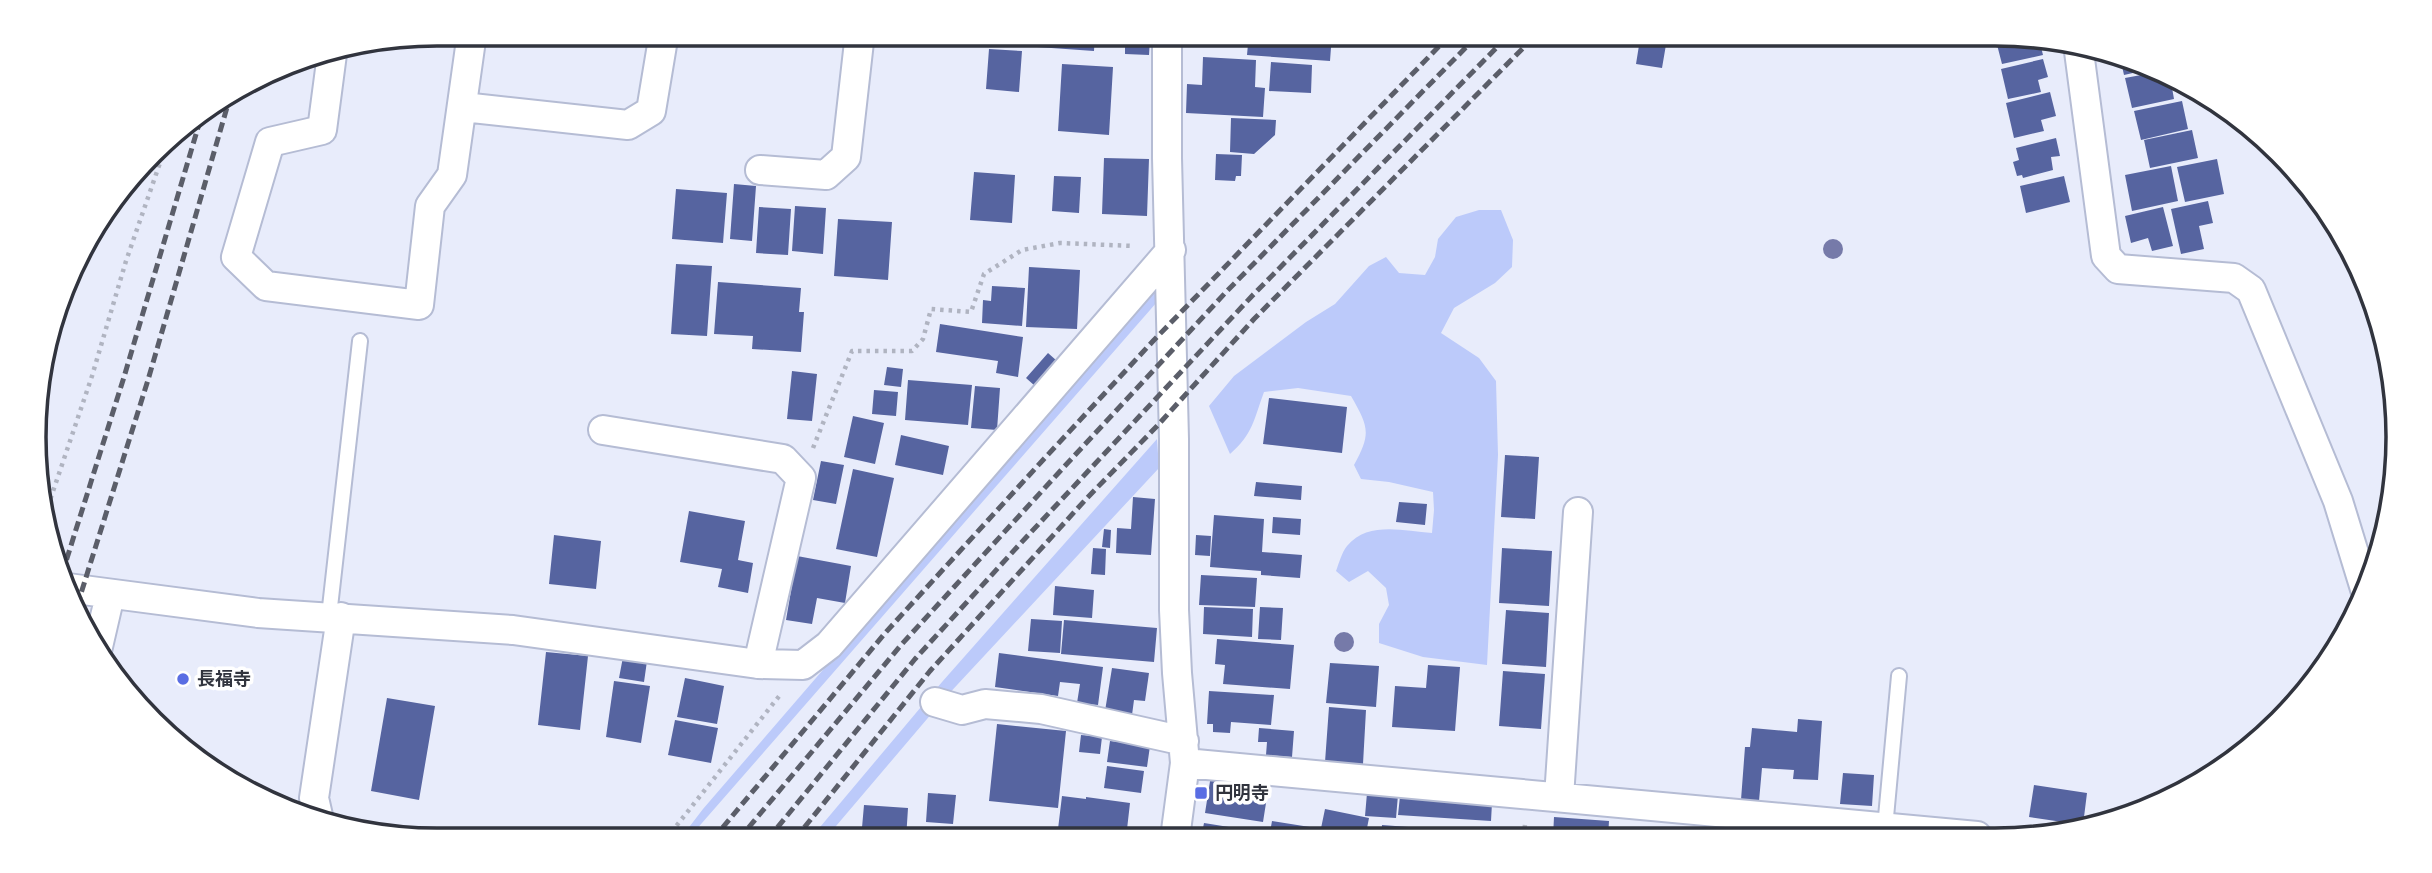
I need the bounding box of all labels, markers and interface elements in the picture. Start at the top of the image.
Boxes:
place label: 長福寺 [197,668,251,688]
marker: 長福寺 [175,671,191,687]
place label: 円明寺 [1215,782,1269,802]
marker: 円明寺 [1193,785,1209,801]

